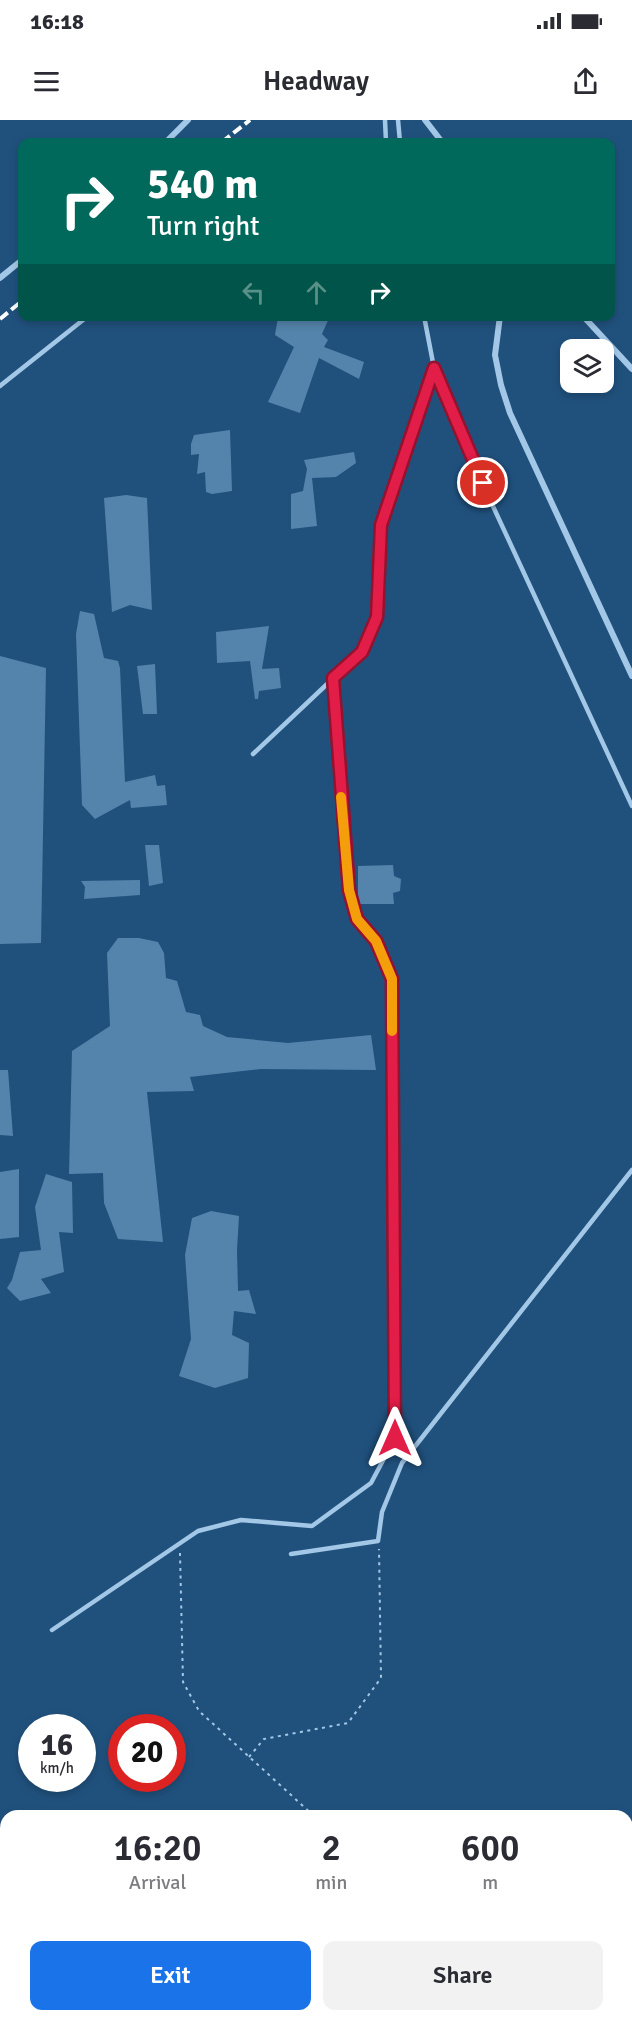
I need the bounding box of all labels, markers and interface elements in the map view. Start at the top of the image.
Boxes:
text: 16:18 [30,8,84,35]
icon: menu [30,65,63,98]
text: Headway [263,65,369,98]
icon: share [569,65,602,98]
text: 540 m [147,159,258,210]
icon: right [48,162,126,240]
text: Turn right [147,210,260,243]
icon: left [237,276,270,309]
icon: ahead [300,276,333,309]
icon: right [363,276,396,309]
map controls [560,339,614,393]
button: layers [560,339,614,393]
pin [457,457,508,508]
icon: arrive [466,466,499,499]
position arrow [363,1406,427,1470]
speed limit sign: 20 [108,1714,186,1792]
text: 16 [41,1727,73,1764]
text: km/h [40,1759,74,1777]
text: 16:20 [114,1826,202,1871]
text: 2 [322,1826,341,1871]
text: 600 [461,1826,519,1871]
text: Arrival [129,1870,186,1895]
text: min [315,1870,347,1895]
text: m [482,1870,498,1895]
button: Exit [30,1941,311,2010]
button: Share [323,1941,603,2010]

